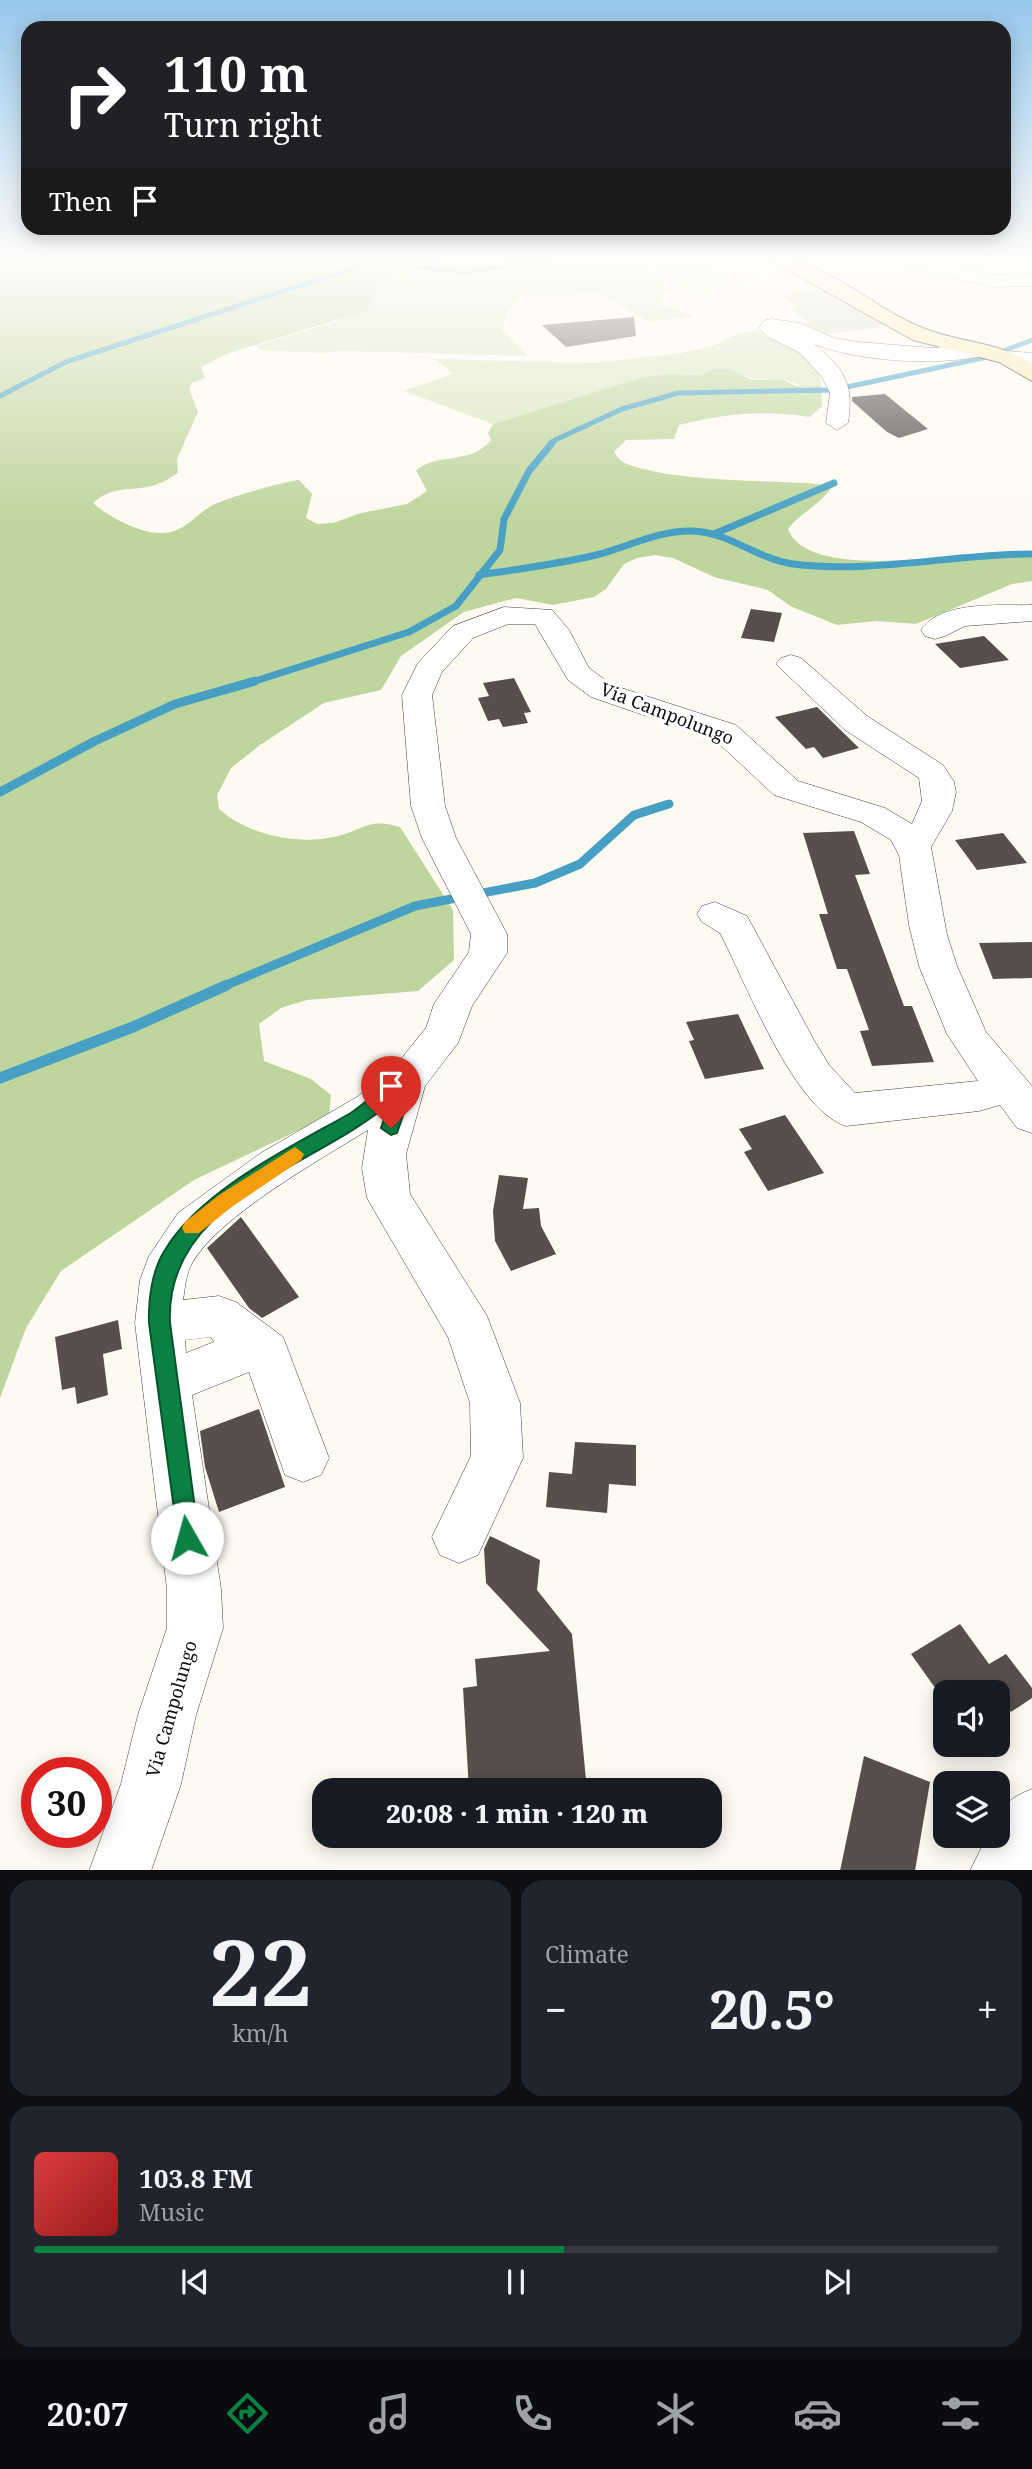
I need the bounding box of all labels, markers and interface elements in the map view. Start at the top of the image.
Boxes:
text: 110 m [164,40,308,106]
icon: right [49,49,140,140]
text: Turn right [164,103,322,146]
icon: arrive [126,182,164,220]
text: Then [49,183,112,219]
street label: Via Campolungo [597,677,738,750]
pin [361,1056,421,1128]
icon: arrive [372,1067,410,1105]
position arrow [150,1501,224,1575]
street label: Via Campolungo [140,1638,202,1780]
map controls [933,1680,1010,1848]
button: sound [933,1680,1010,1757]
speed limit sign: 30 [21,1757,112,1848]
button: layers [933,1771,1010,1848]
text: 20:08 · 1 min · 120 m [386,1795,648,1831]
text: 22 [209,1909,312,2033]
text: Climate [545,1938,629,1970]
text: 20.5° [709,1973,835,2044]
text: − [545,1983,567,2035]
text: + [977,1983,998,2035]
text: km/h [232,2017,289,2049]
text: 103.8 FM [139,2160,253,2196]
text: Music [139,2196,204,2228]
icon: previous [176,2263,214,2301]
icon: pause [497,2263,535,2301]
icon: next [818,2263,856,2301]
icon: directions [223,2389,272,2438]
icon: music [365,2389,414,2438]
icon: phone [508,2389,557,2438]
icon: climate [651,2389,700,2438]
icon: car [793,2389,842,2438]
icon: filters [936,2389,985,2438]
text: 20:07 [47,2392,129,2435]

